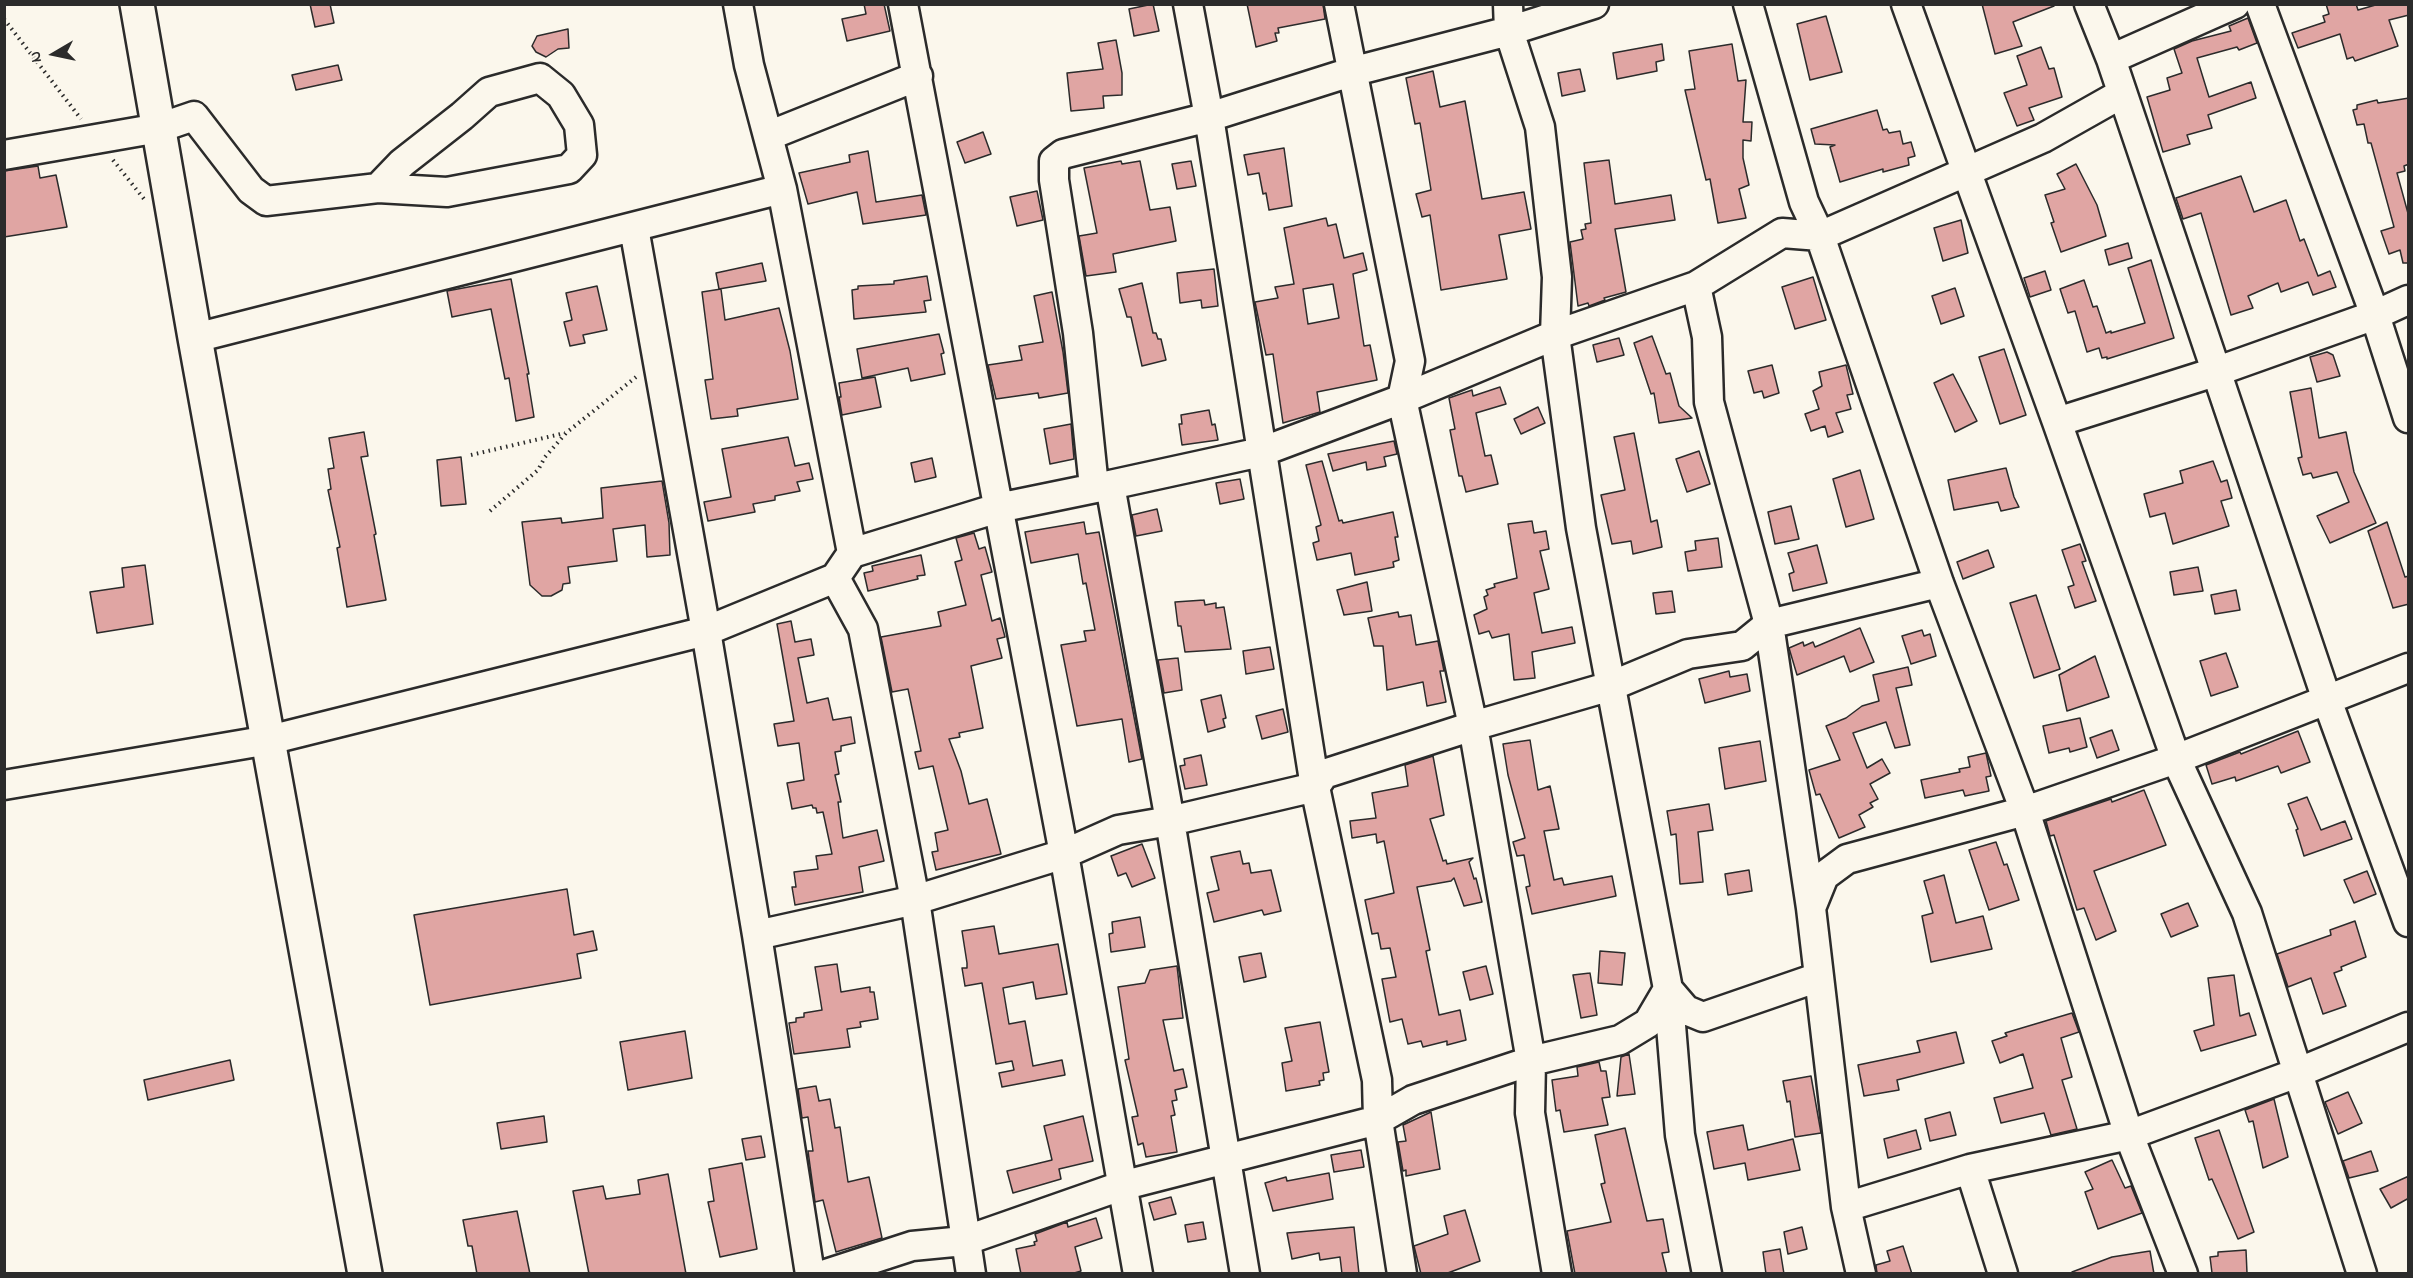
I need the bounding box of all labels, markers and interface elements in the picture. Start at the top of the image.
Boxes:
north arrow [24,24,84,84]
text: N [24,50,49,64]

